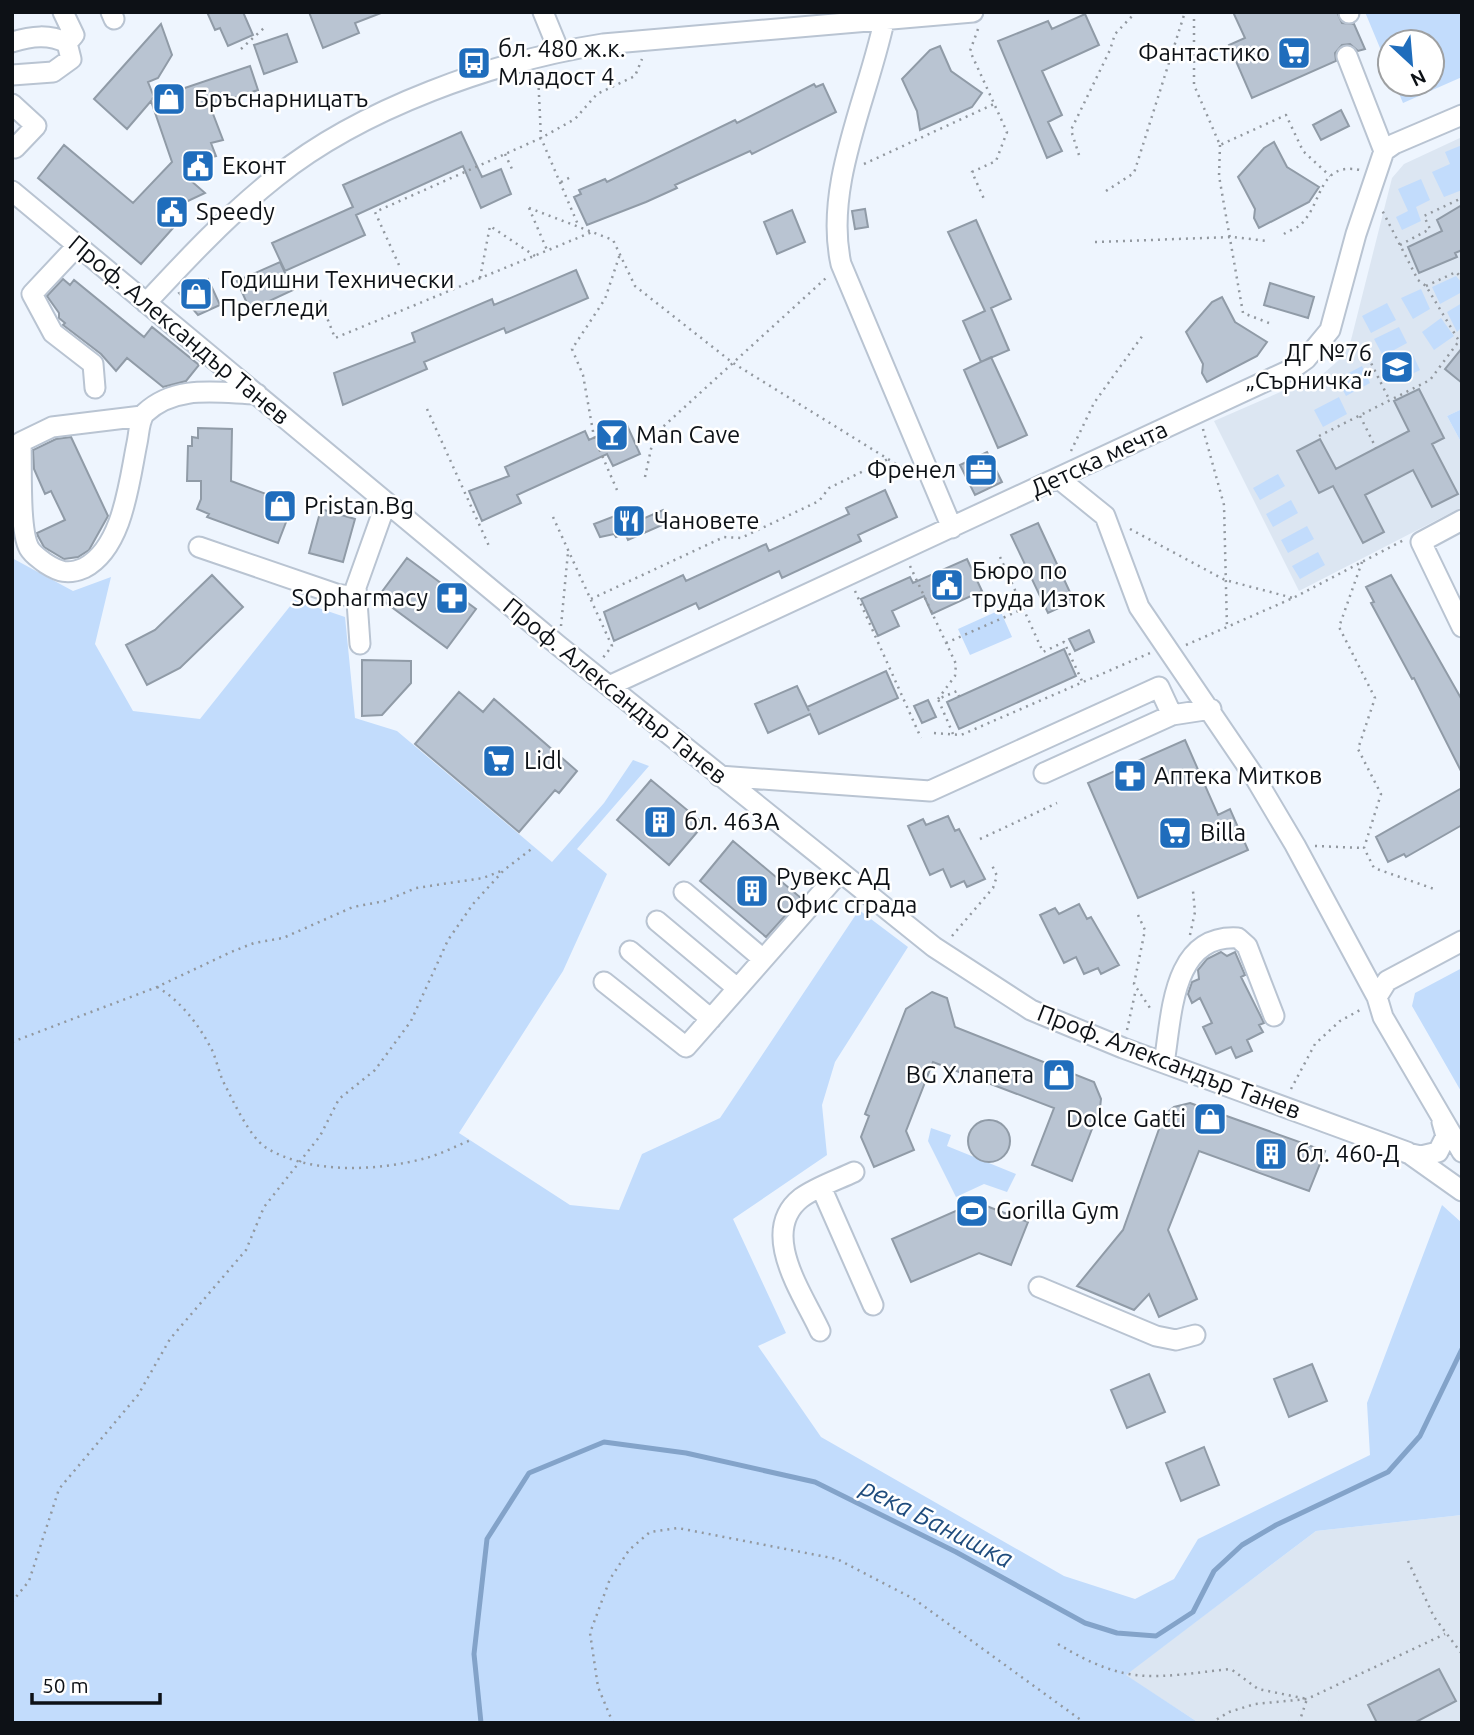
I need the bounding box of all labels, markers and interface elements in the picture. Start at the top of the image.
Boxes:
north arrow [1376,28,1446,98]
supermarket icon: Фантастико [1275,34,1313,72]
place label: бл. 480 ж.к. Младост 4 [498,35,626,90]
place label: Фантастико [1138,39,1270,66]
bus stop icon: бл. 480 ж.к. Младост 4 [455,44,493,82]
text: N [1407,65,1430,91]
shop icon: Бръснарницатъ [150,80,188,118]
place label: Бръснарницатъ [194,85,368,112]
public building icon: Еконт [179,147,217,185]
place label: Еконт [222,152,286,179]
public building icon: Speedy [153,193,191,231]
place label: Speedy [196,198,275,225]
street label: Проф. Александър Танев [63,229,295,430]
place label: Годишни Технически Прегледи [220,266,454,321]
shop icon: Годишни Технически Прегледи [177,275,215,313]
place label: ДГ №76 „Сърничка“ [1245,339,1372,394]
school or university icon: ДГ №76 „Сърничка“ [1378,348,1416,386]
street label: Детска мечта [1026,415,1172,502]
bar icon: Man Cave [593,416,631,454]
place label: Man Cave [636,421,740,448]
office icon: Френел [962,451,1000,489]
place label: Френел [867,456,956,483]
shop icon: Pristan.Bg [261,487,299,525]
place label: Pristan.Bg [304,492,414,519]
restaurant icon: Чановете [610,502,648,540]
place label: Чановете [654,507,760,534]
place label: Бюро по труда Изток [972,557,1106,612]
public building icon: Бюро по труда Изток [928,566,966,604]
pharmacy icon: SOpharmacy [433,579,471,617]
place label: SOpharmacy [292,584,428,611]
street label: Проф. Александър Танев [498,592,733,789]
supermarket icon: Lidl [480,742,518,780]
place label: Lidl [524,747,562,774]
pharmacy icon: Аптека Митков [1111,757,1149,795]
place label: Аптека Митков [1154,762,1322,789]
building icon: бл. 463А [641,803,679,841]
place label: бл. 463А [684,808,780,835]
supermarket icon: Billa [1156,814,1194,852]
place label: Billa [1200,819,1246,846]
place label: Рувекс АД Офис сграда [776,863,917,918]
building icon: Рувекс АД Офис сграда [733,872,771,910]
street label: Проф. Александър Танев [1034,999,1305,1124]
shop icon: BG Хлапета [1040,1056,1078,1094]
place label: BG Хлапета [906,1061,1034,1088]
shop icon: Dolce Gatti [1191,1100,1229,1138]
place label: Dolce Gatti [1066,1105,1186,1132]
building icon: бл. 460-Д [1252,1135,1290,1173]
place label: бл. 460-Д [1296,1140,1400,1167]
sports icon: Gorilla Gym [953,1192,991,1230]
place label: Gorilla Gym [996,1197,1119,1224]
water label: река Банишка [856,1471,1018,1573]
scale bar [32,1662,159,1706]
text: 50 m [42,1673,89,1697]

